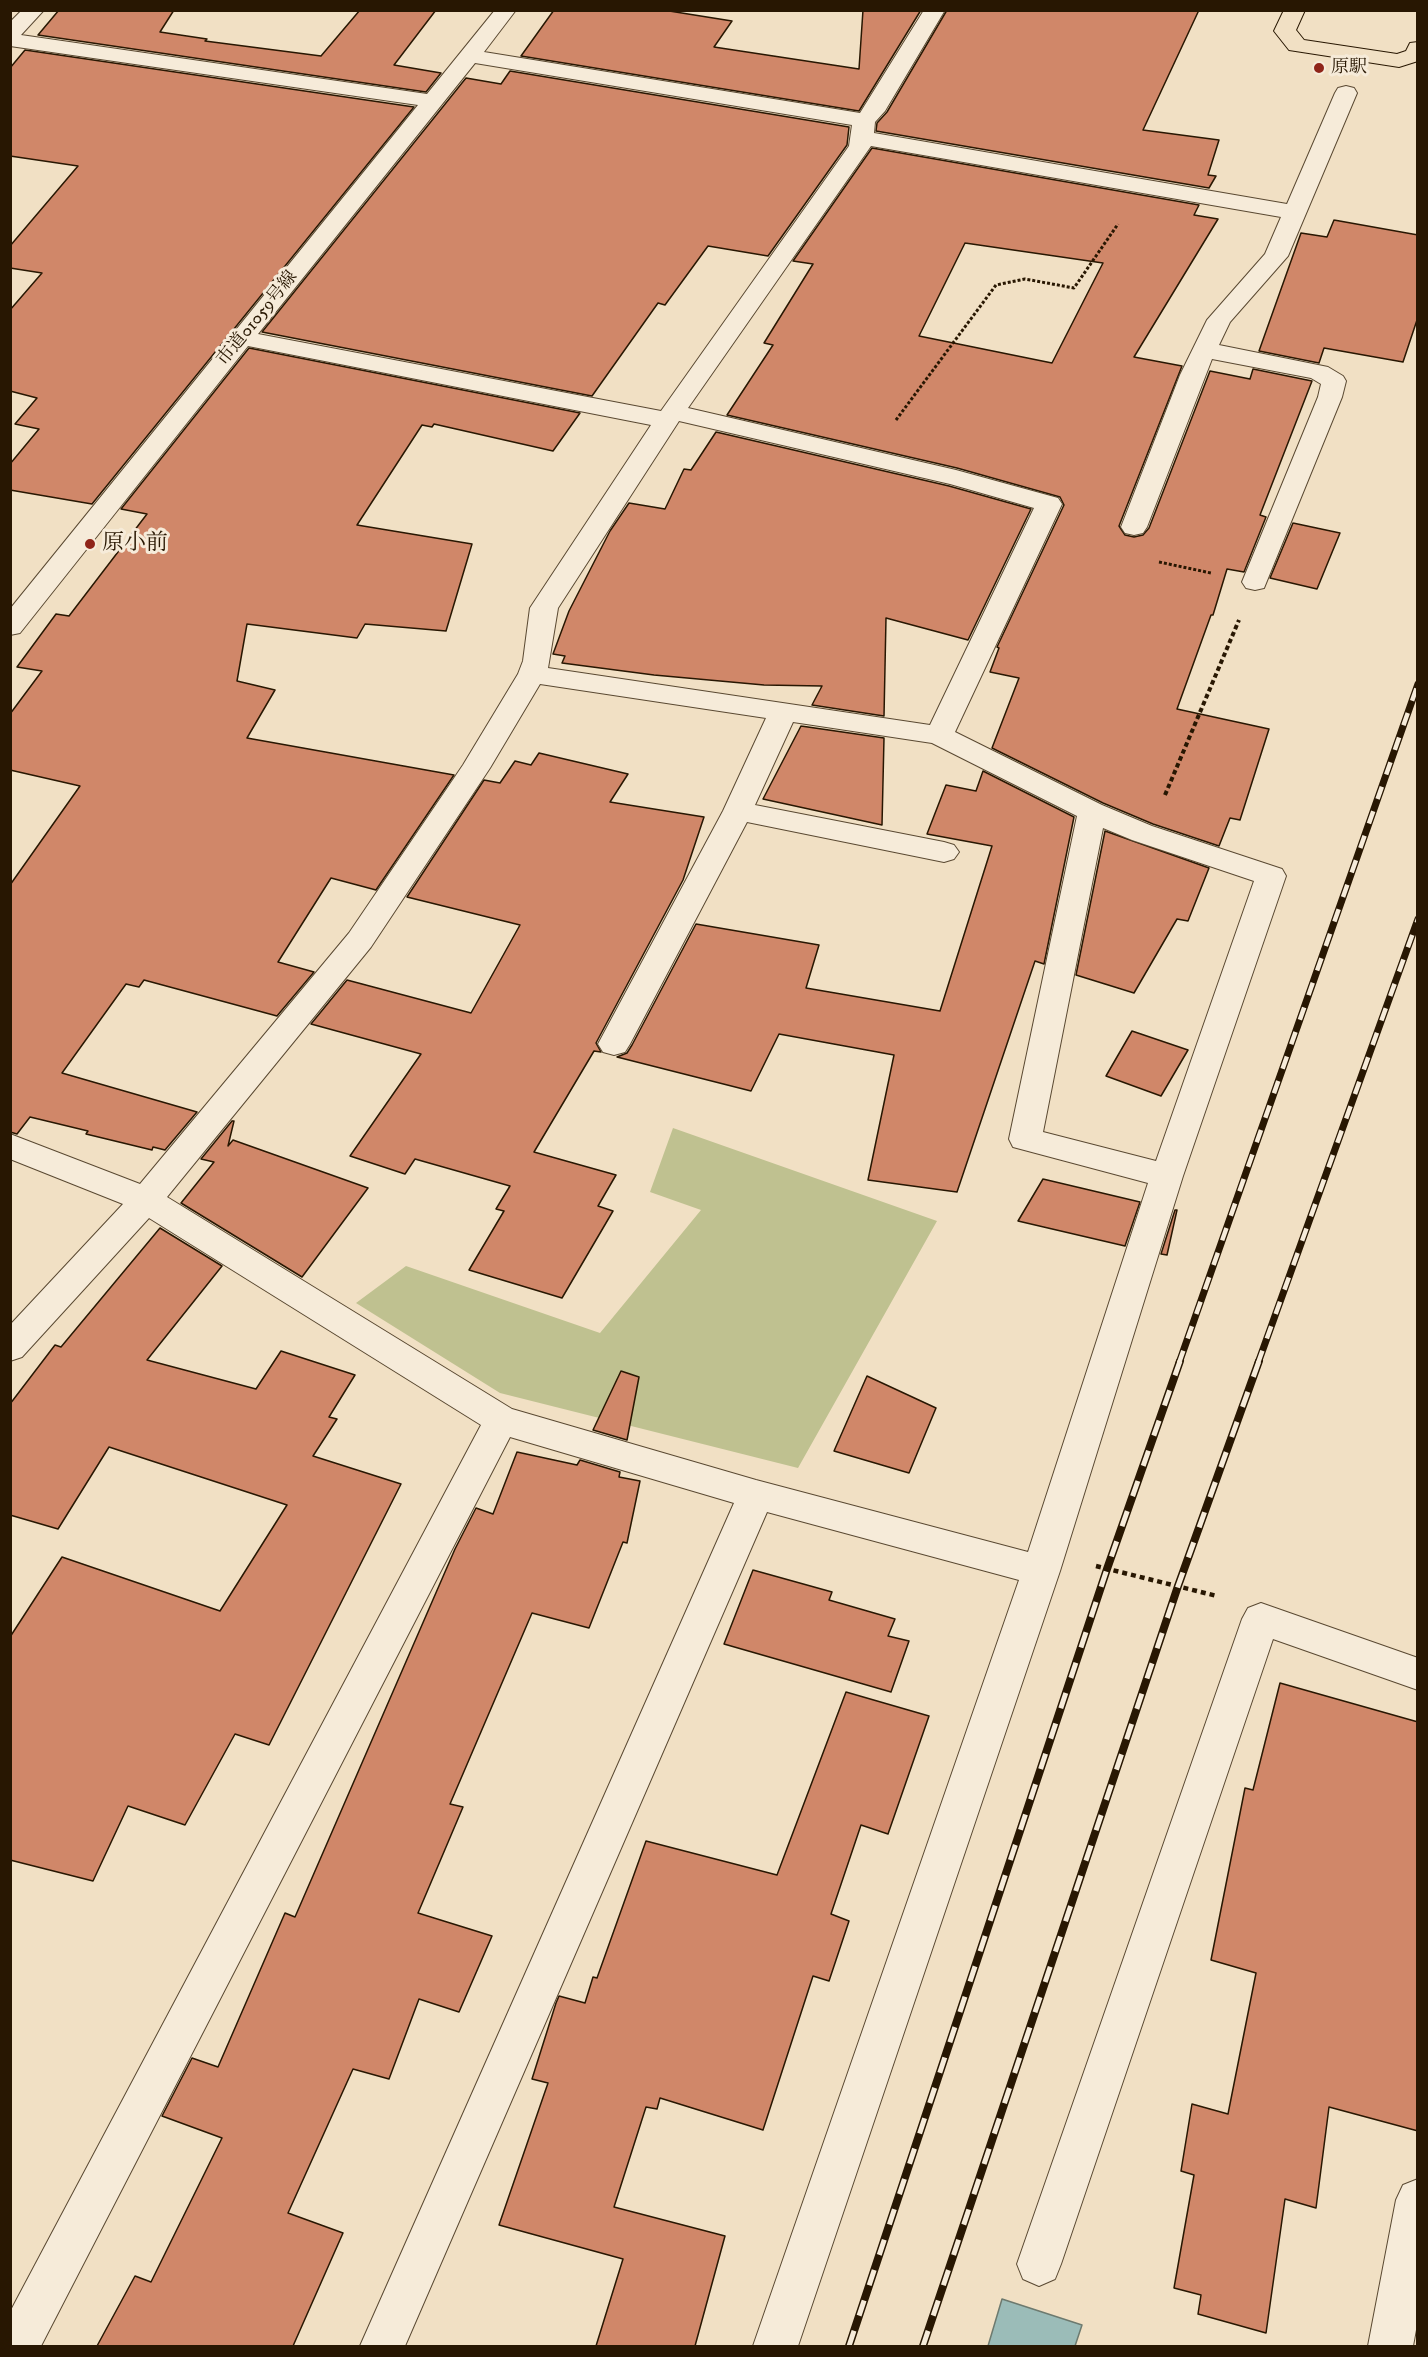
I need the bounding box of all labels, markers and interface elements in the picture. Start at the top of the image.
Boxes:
place label: 原駅 [1331,57,1367,79]
marker: 原駅 [1312,61,1326,75]
street label: 市道01059号線 [213,267,303,371]
place label: 原小前 [102,531,168,557]
marker: 原小前 [83,537,97,551]

